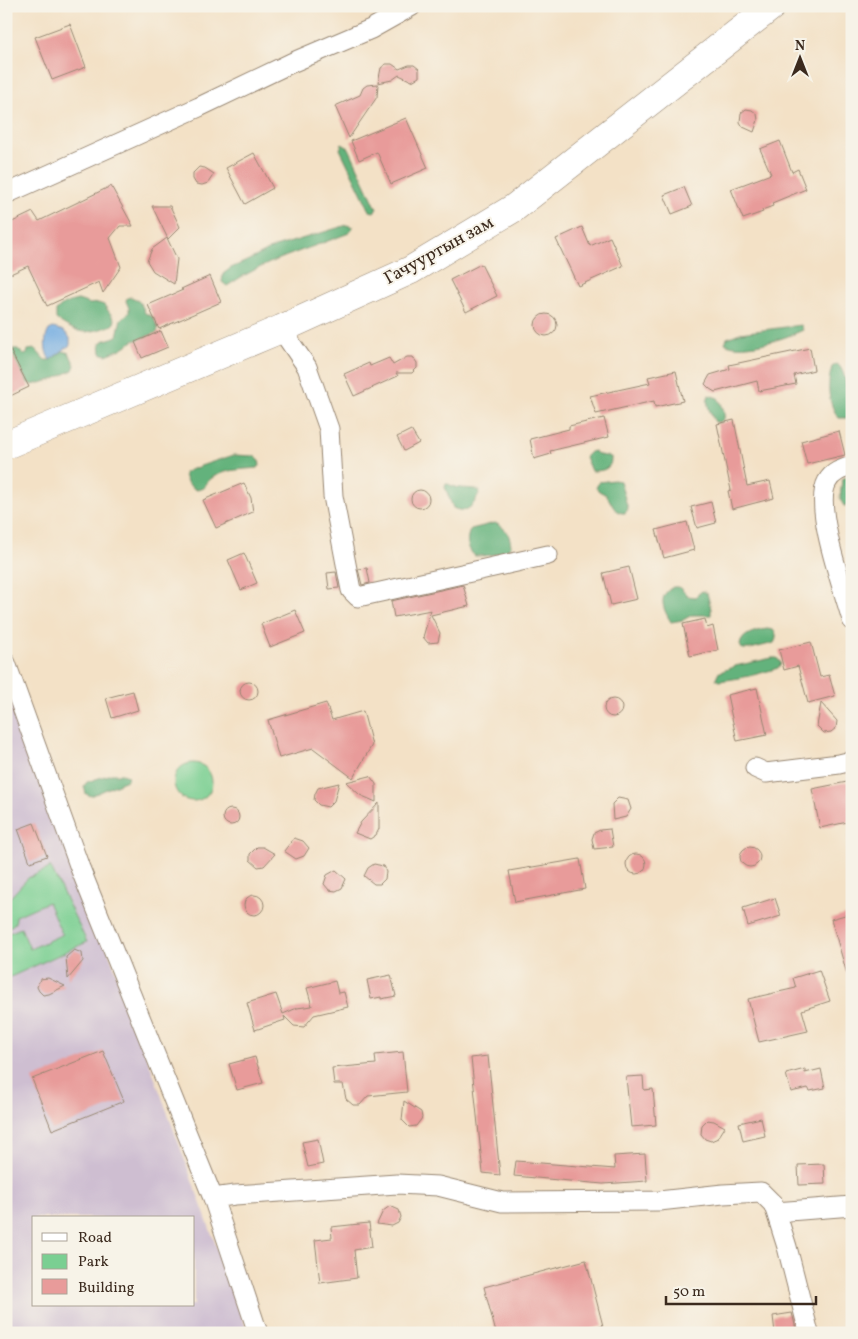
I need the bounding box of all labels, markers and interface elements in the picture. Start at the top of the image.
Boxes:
north arrow [776,32,826,82]
text: N [795,37,805,56]
street label: Гачууртын зам [380,211,498,291]
legend [32,1216,195,1306]
text: Road [78,1228,112,1249]
text: Park [78,1252,109,1273]
scale bar [666,1274,816,1306]
text: Building [78,1278,135,1299]
text: 50 m [673,1282,705,1303]

